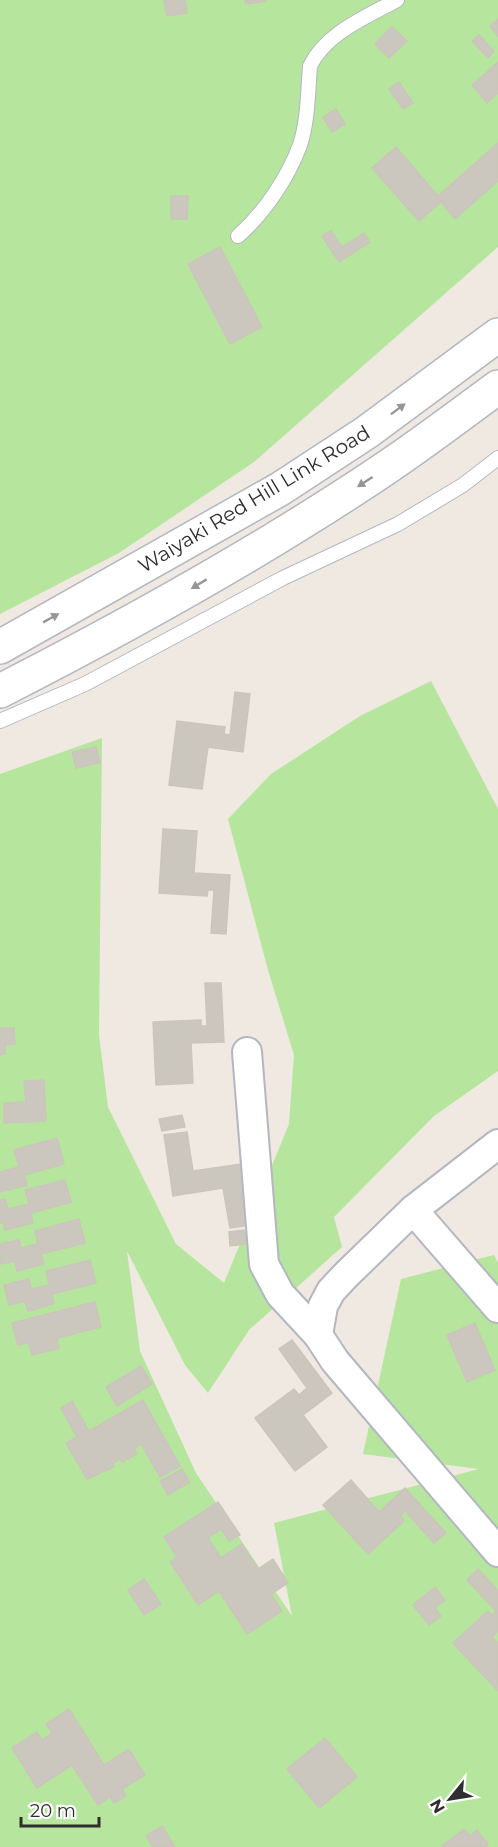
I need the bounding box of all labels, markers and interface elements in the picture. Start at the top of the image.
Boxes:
one-way arrow [390,404,405,416]
street label: Waiyaki Red Hill Link Road [134,420,374,578]
one-way arrow [357,476,373,488]
one-way arrow [191,579,207,590]
one-way arrow [43,613,60,623]
north arrow [420,1769,480,1829]
scale bar [21,1790,99,1828]
text: N [426,1796,449,1817]
text: 20 m [30,1800,76,1822]

